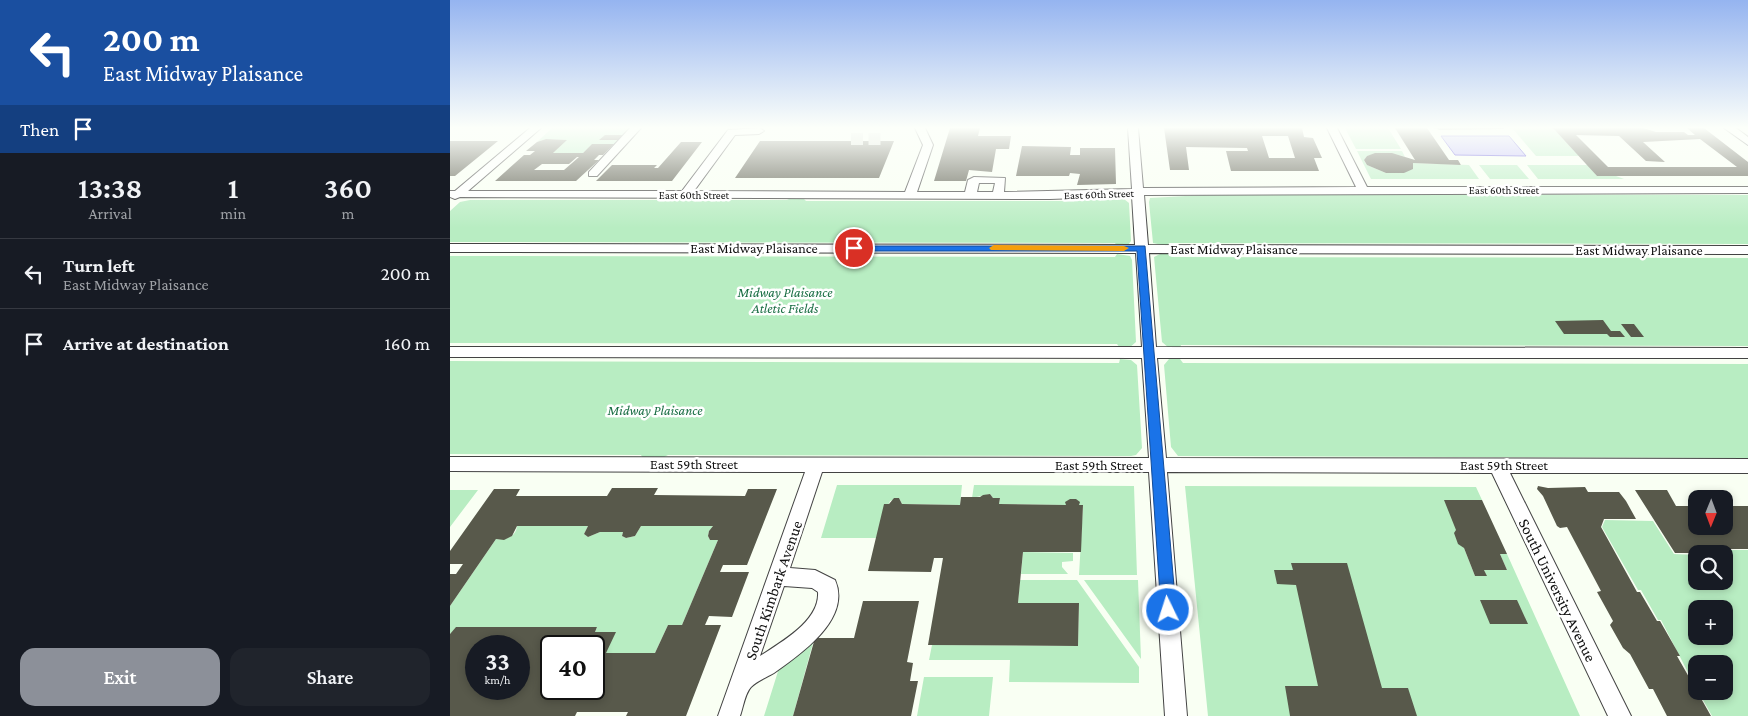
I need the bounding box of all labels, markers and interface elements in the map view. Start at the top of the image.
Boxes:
icon: left [20,20,85,85]
text: 200 m [103,20,200,59]
text: East Midway Plaisance [103,61,303,86]
icon: arrive [69,115,97,143]
text: Then [20,119,59,140]
text: 13:38 [78,171,142,204]
text: 1 [228,171,239,204]
text: 360 [324,171,372,204]
street label: East 60th Street [1469,184,1539,196]
street label: East 60th Street [1064,187,1135,201]
street label: East 60th Street [659,189,729,201]
text: Arrival [88,205,132,222]
text: min [220,205,246,222]
text: m [342,205,354,222]
pin [833,227,875,269]
icon: arrive [840,234,868,262]
street label: East Midway Plaisance [690,240,818,256]
street label: East Midway Plaisance [1170,241,1298,257]
street label: East Midway Plaisance [1575,242,1703,258]
text: Turn left [63,255,135,276]
icon: left [20,260,48,288]
text: 200 m [381,263,430,284]
text: East Midway Plaisance [63,276,209,293]
park label: Midway Plaisance Atletic Fields [737,284,833,316]
icon: arrive [20,330,48,358]
text: Arrive at destination [63,333,229,354]
text: 160 m [384,333,430,354]
park label: Midway Plaisance [607,402,703,418]
street label: East 59th Street [650,456,738,472]
street label: East 59th Street [1055,457,1143,473]
street label: East 59th Street [1460,457,1548,473]
north arrow [1688,490,1732,535]
map controls [1688,490,1733,700]
street label: South University Avenue [1515,516,1600,665]
street label: South Kimbark Avenue [742,518,805,662]
button: search [1688,545,1733,590]
position arrow [1141,583,1193,635]
button: + [1688,600,1733,645]
speed limit sign: 40 [540,635,605,700]
button: Exit [20,648,220,706]
button: Share [230,648,430,706]
text: 33 [485,648,510,675]
button: − [1688,655,1733,700]
text: km/h [485,673,510,687]

